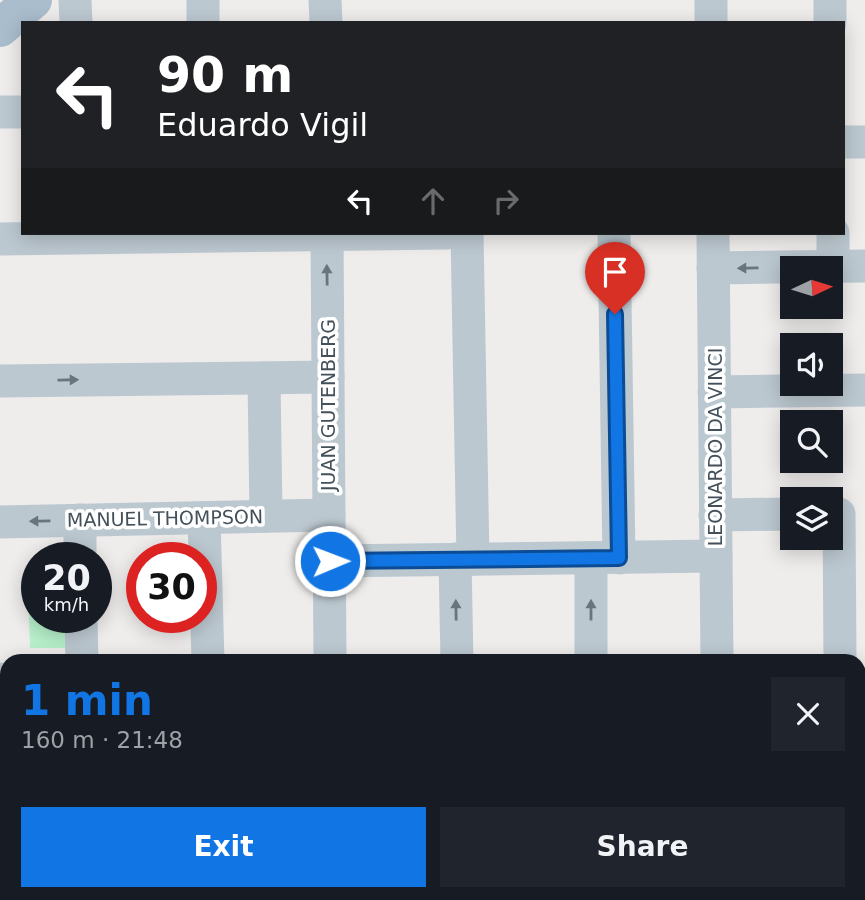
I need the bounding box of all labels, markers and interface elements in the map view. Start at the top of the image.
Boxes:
text: 90 m [157,47,293,104]
icon: left [42,49,133,140]
text: Eduardo Vigil [157,106,368,144]
icon: left [341,182,379,220]
icon: ahead [414,182,452,220]
icon: right [487,182,525,220]
pin [585,242,645,314]
icon: arrive [596,253,634,291]
north arrow [780,256,844,318]
map controls [780,256,843,550]
one-way arrow [737,262,759,274]
one-way arrow [321,264,333,286]
street label: JUAN GUTENBERG [317,319,339,492]
button: sound [780,333,843,396]
street label: LEONARDO DA VINCI [704,348,726,546]
one-way arrow [57,374,79,386]
button: search [780,410,843,473]
button: layers [780,487,843,550]
street label: MANUEL THOMPSON [67,505,263,531]
one-way arrow [29,516,51,527]
position arrow [293,524,367,598]
speed limit sign: 30 [126,542,217,633]
text: 20 [42,558,91,598]
text: km/h [44,594,89,615]
one-way arrow [585,598,597,620]
one-way arrow [450,599,462,621]
text: 1 min [21,676,153,725]
button: close [771,677,845,751]
text: 160 m · 21:48 [21,727,183,753]
button: Exit [21,807,426,887]
button: Share [440,807,845,887]

